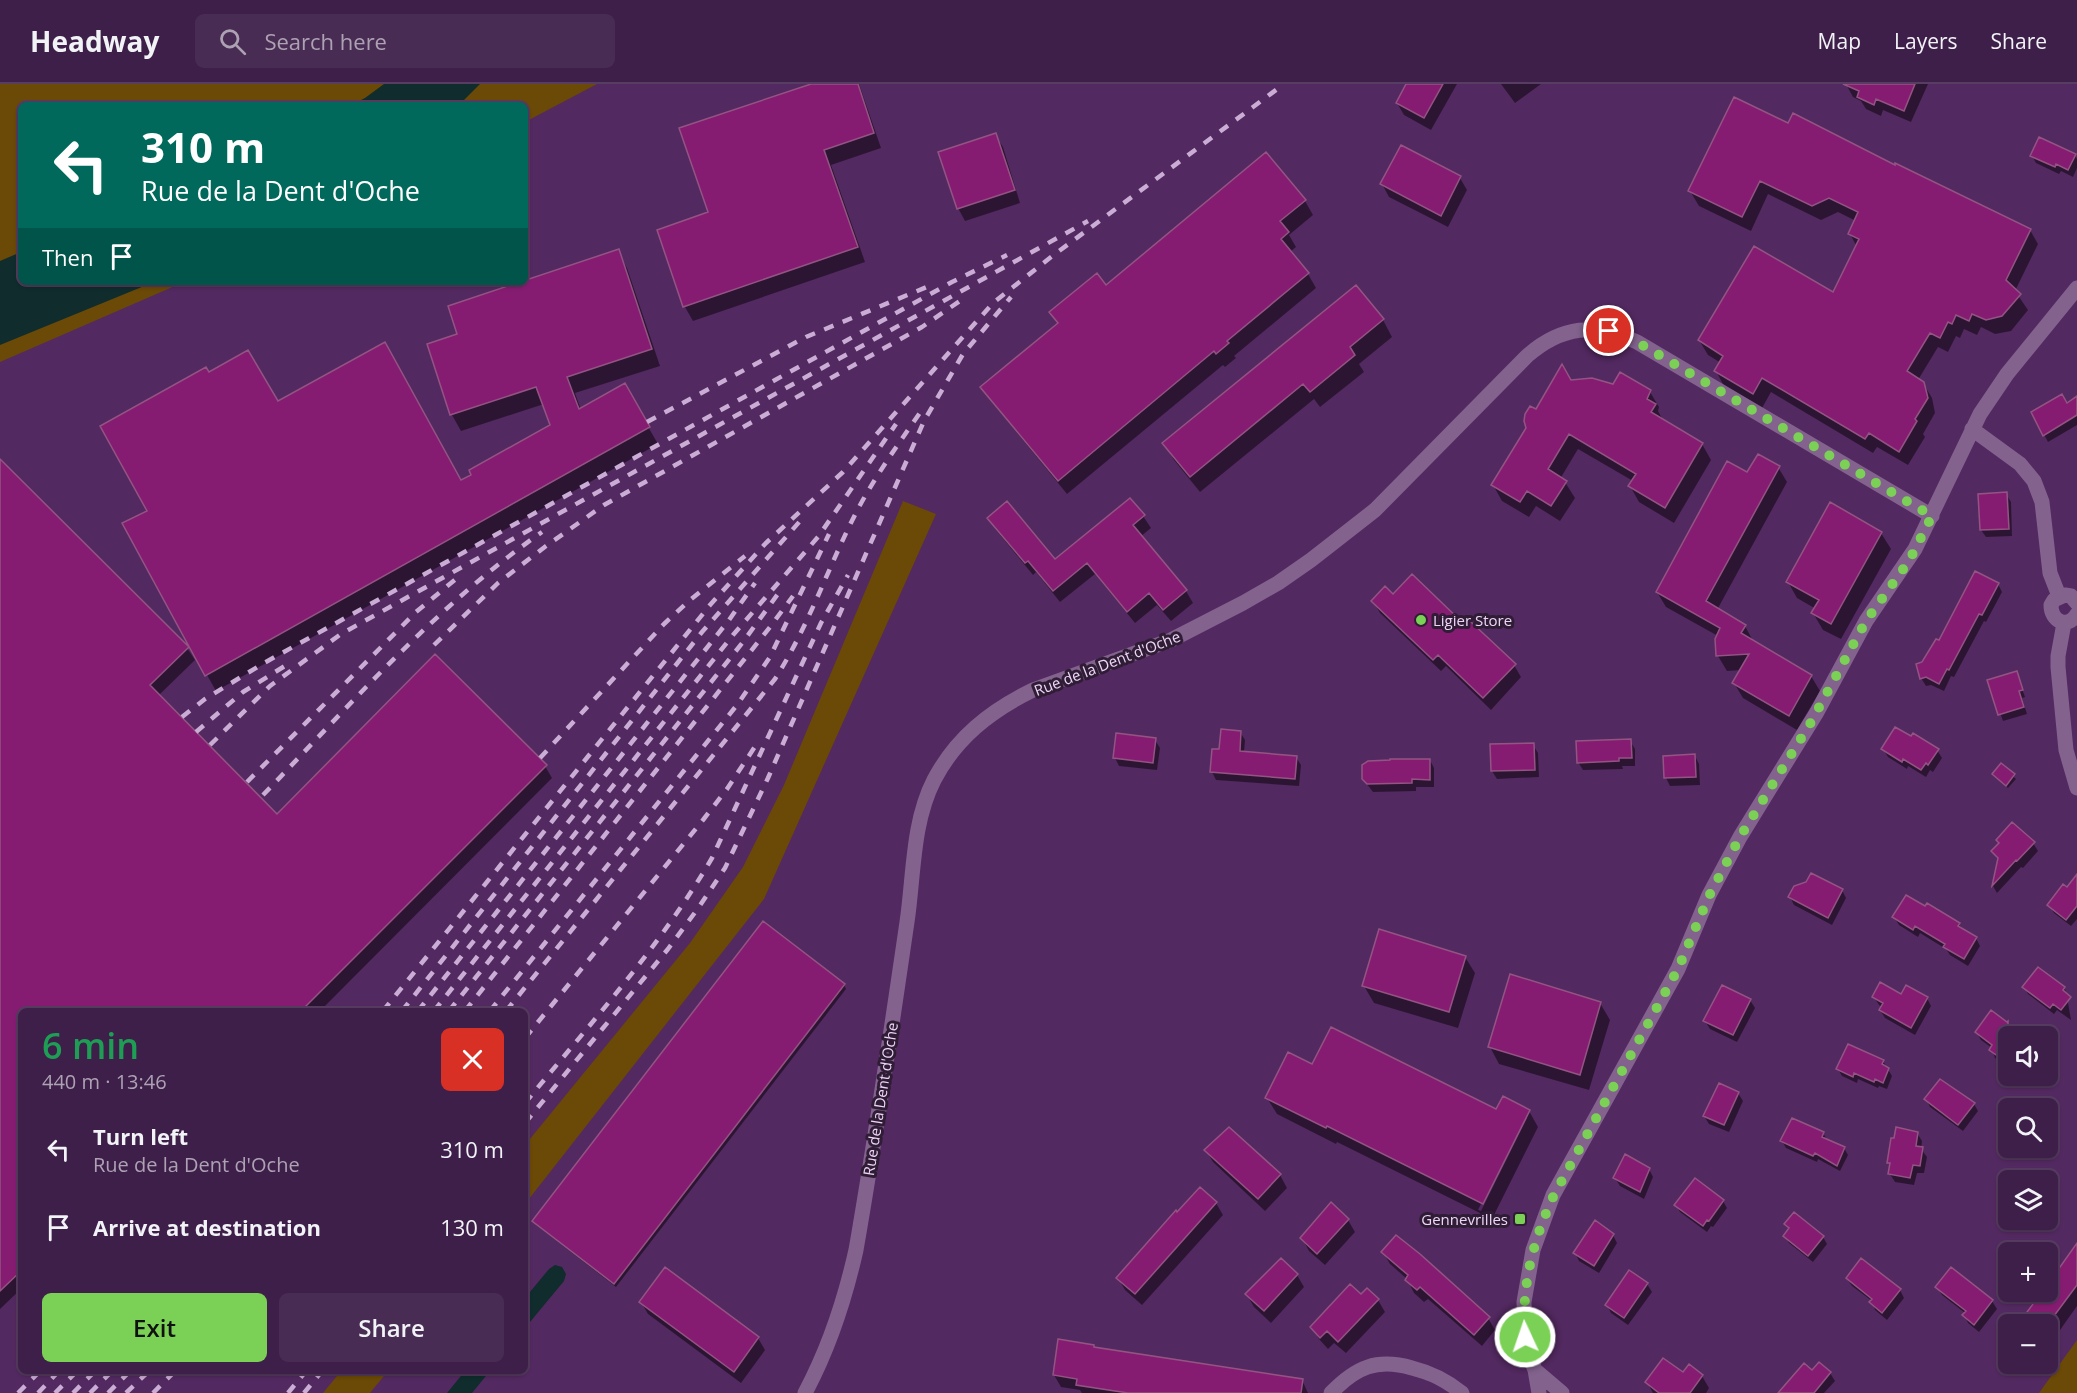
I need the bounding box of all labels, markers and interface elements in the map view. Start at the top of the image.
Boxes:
search box [195,14,615,68]
text: Headway [30,22,159,60]
icon: search [216,25,249,58]
text: Search here [264,26,387,56]
text: Map [1818,27,1861,55]
text: Layers [1894,27,1958,55]
text: Share [1991,27,2047,55]
text: 310 m [141,118,265,175]
icon: left [42,126,120,204]
text: Rue de la Dent d'Oche [141,172,420,209]
icon: arrive [105,240,138,273]
text: Then [42,242,93,272]
pin [1583,305,1634,356]
icon: arrive [1592,314,1625,347]
place label: Ligier Store [1433,610,1512,630]
marker: Ligier Store [1414,613,1428,627]
street label: Rue de la Dent d'Oche [1031,626,1183,700]
text: 6 min [42,1021,139,1070]
street label: Rue de la Dent d'Oche [858,1021,902,1177]
map controls [1998,1026,2058,1374]
button: sound [1998,1026,2058,1086]
button: close [441,1028,504,1091]
text: 440 m · 13:46 [42,1068,167,1095]
button: search [1998,1098,2058,1158]
text: Turn left [93,1121,188,1151]
icon: left [42,1133,75,1166]
text: 310 m [440,1134,504,1164]
text: Rue de la Dent d'Oche [93,1151,300,1178]
button: layers [1998,1170,2058,1230]
place label: Gennevrilles [1421,1209,1508,1229]
icon: arrive [42,1211,75,1244]
text: Arrive at destination [93,1212,321,1242]
text: 130 m [440,1212,504,1242]
marker: Gennevrilles [1513,1212,1527,1226]
button: + [1998,1242,2058,1302]
button: Exit [42,1293,267,1362]
button: Share [279,1293,504,1362]
position arrow [1493,1305,1557,1369]
button: − [1998,1314,2058,1374]

